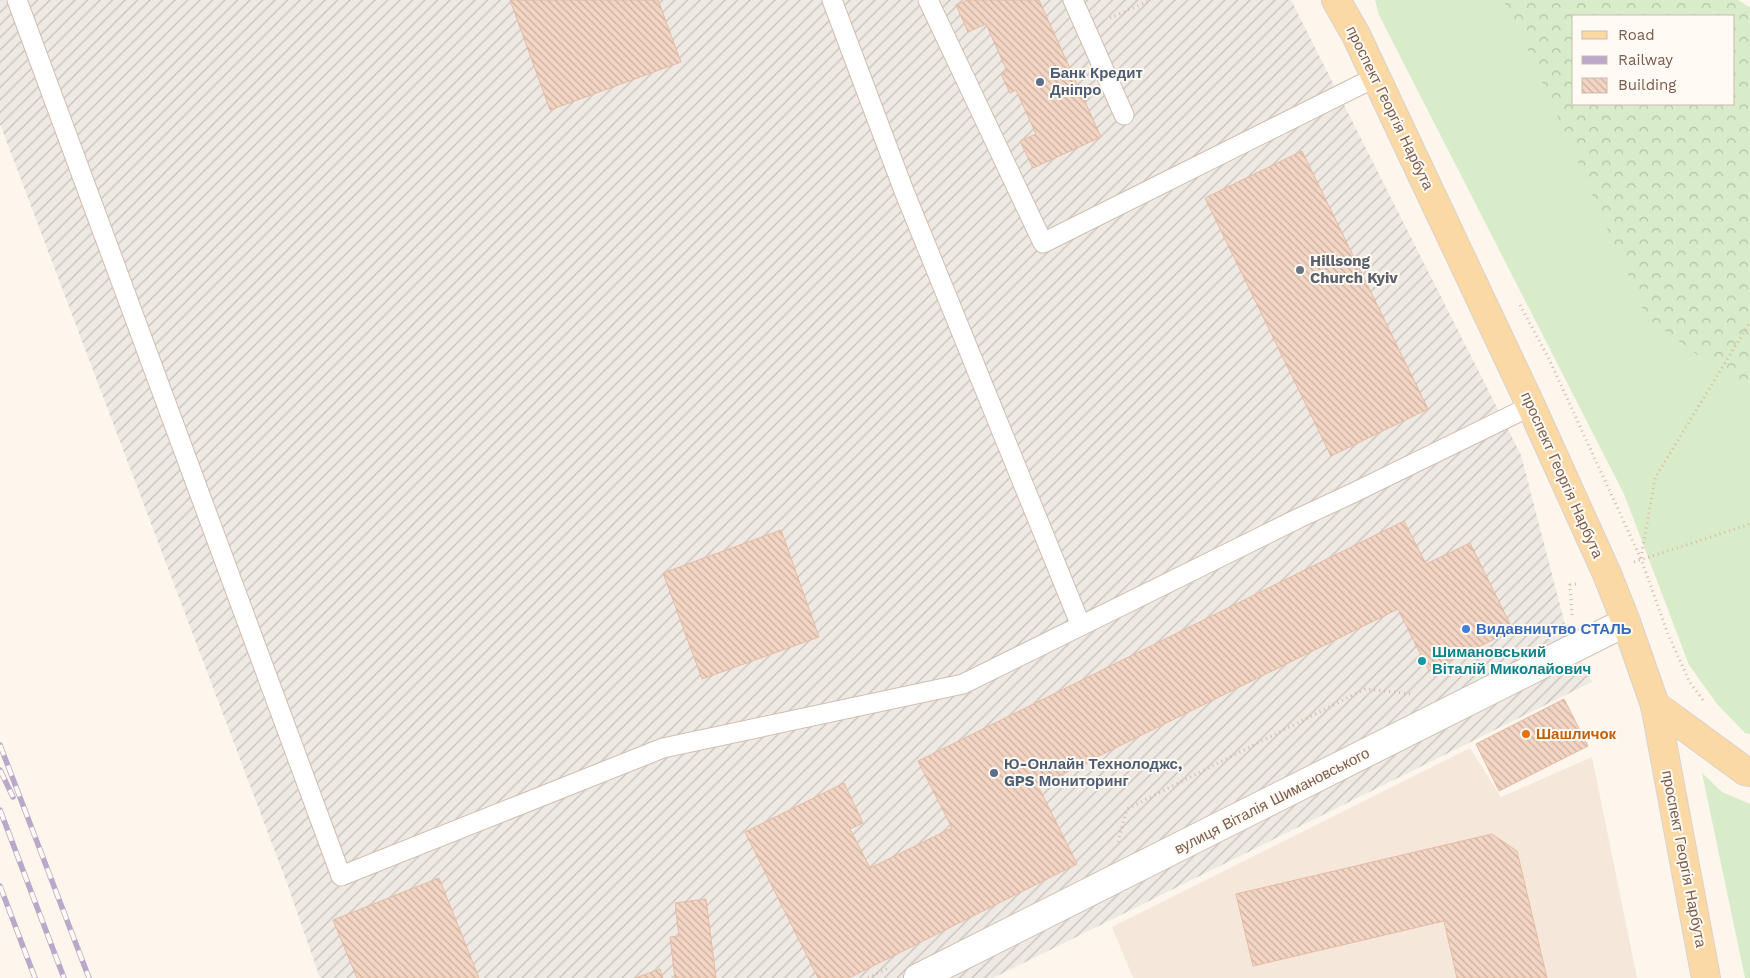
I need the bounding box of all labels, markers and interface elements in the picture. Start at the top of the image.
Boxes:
legend [1572,15,1735,105]
street label: проспект Георгія Нарбута [1342,23,1438,193]
text: Road [1618,26,1655,44]
text: Railway [1618,51,1673,69]
place label: Банк Кредит Дніпро [1050,64,1143,99]
marker: Банк Кредит Дніпро [1034,76,1046,88]
text: Building [1618,76,1676,94]
place label: Hillsong Church Kyiv [1310,252,1398,287]
marker: Hillsong Church Kyiv [1294,264,1306,276]
street label: проспект Георгія Нарбута [1517,389,1607,561]
place label: Видавництво СТАЛЬ [1476,620,1632,638]
marker: Видавництво СТАЛЬ [1460,623,1472,635]
place label: Шимановський Віталій Миколайович [1432,643,1591,678]
marker: Шимановський Віталій Миколайович [1416,655,1428,667]
place label: Шашличок [1536,725,1617,743]
marker: Шашличок [1520,728,1532,740]
street label: вулиця Віталія Шимановського [1171,744,1373,858]
place label: Ю-Онлайн Технолоджс, GPS Мониторинг [1004,755,1182,790]
marker: Ю-Онлайн Технолоджс, GPS Мониторинг [988,767,1000,779]
street label: проспект Георгія Нарбута [1658,769,1710,950]

